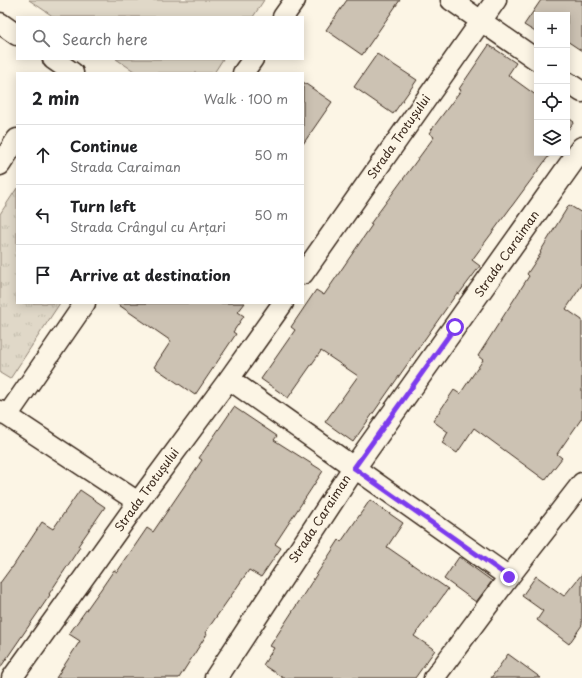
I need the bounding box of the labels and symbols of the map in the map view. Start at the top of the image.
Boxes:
street label: Strada Trotușului [362,90,434,182]
street label: Strada Caraiman [469,206,543,300]
route start [446,318,464,336]
street label: Strada Trotușului [110,444,183,535]
street label: Strada Caraiman [284,471,355,566]
route end [500,568,518,586]

